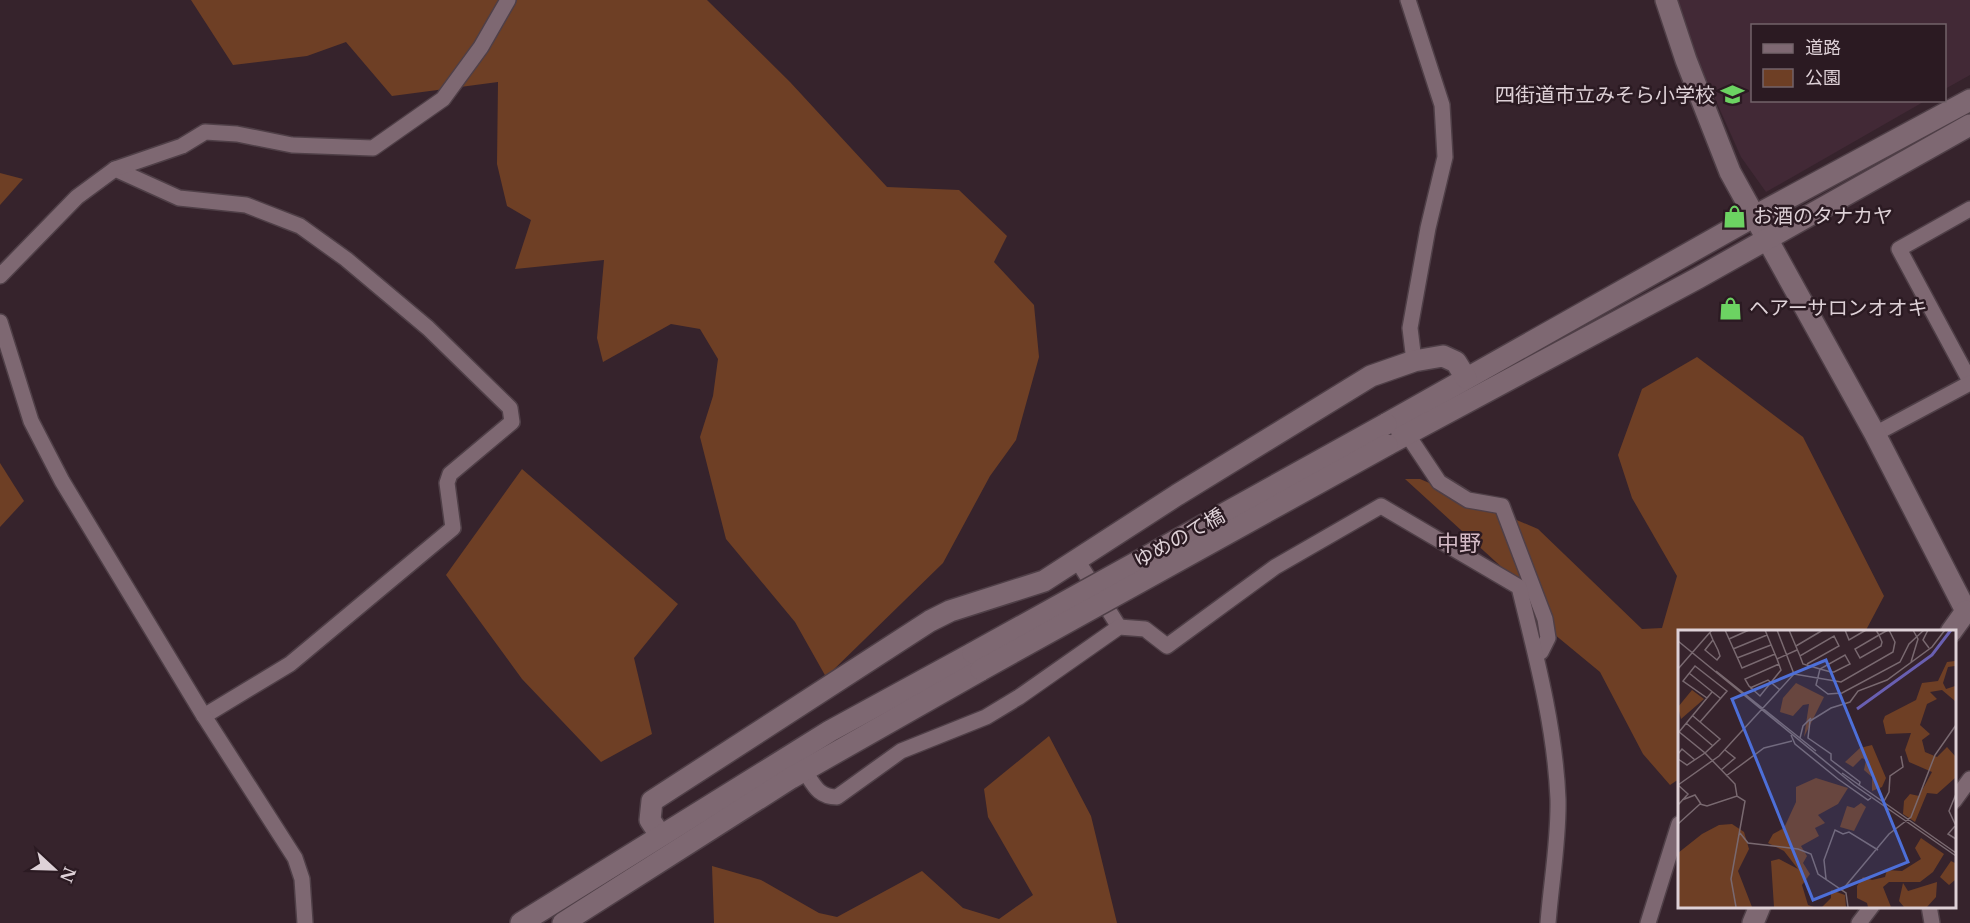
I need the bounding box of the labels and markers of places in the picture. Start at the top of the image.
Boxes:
school or university icon: 四街道市立みそら小学校 [1720,82,1746,108]
place label: 四街道市立みそら小学校 [1495,83,1715,107]
shop icon: お酒のタナカヤ [1722,203,1748,229]
place label: お酒のタナカヤ [1753,204,1893,228]
shop icon: ヘアーサロンオオキ [1718,295,1744,321]
place label: ヘアーサロンオオキ [1749,296,1927,320]

